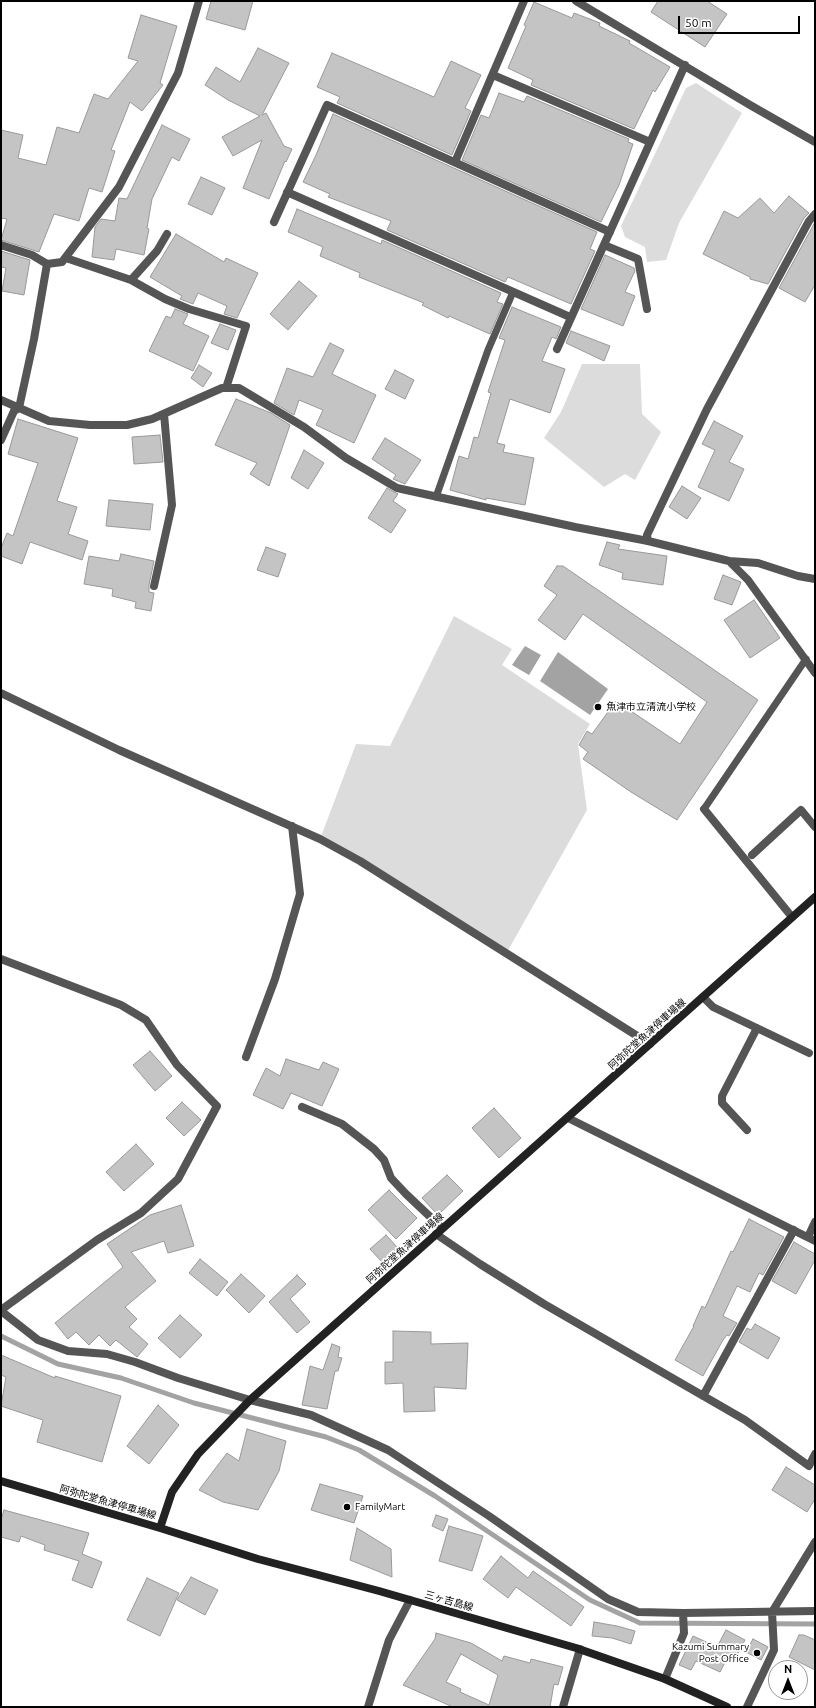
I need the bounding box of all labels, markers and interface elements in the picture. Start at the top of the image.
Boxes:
scale bar [680,8,802,34]
text: 50 m [685,16,712,29]
place label: 魚津市立清流小学校 [606,701,696,713]
marker: 魚津市立清流小学校 [593,702,603,712]
street label: 阿弥陀堂魚津停車場線 [606,996,688,1072]
street label: 阿弥陀堂魚津停車場線 [364,1210,446,1286]
street label: 阿弥陀堂魚津停車場線 [58,1482,158,1522]
place label: FamilyMart [355,1501,405,1513]
marker: FamilyMart [342,1502,352,1512]
street label: 三ヶ吉島線 [423,1588,475,1614]
place label: Kazumi Summary Post Office [672,1641,749,1664]
marker: Kazumi Summary Post Office [752,1648,762,1658]
north arrow [768,1660,808,1700]
text: N [784,1663,792,1675]

